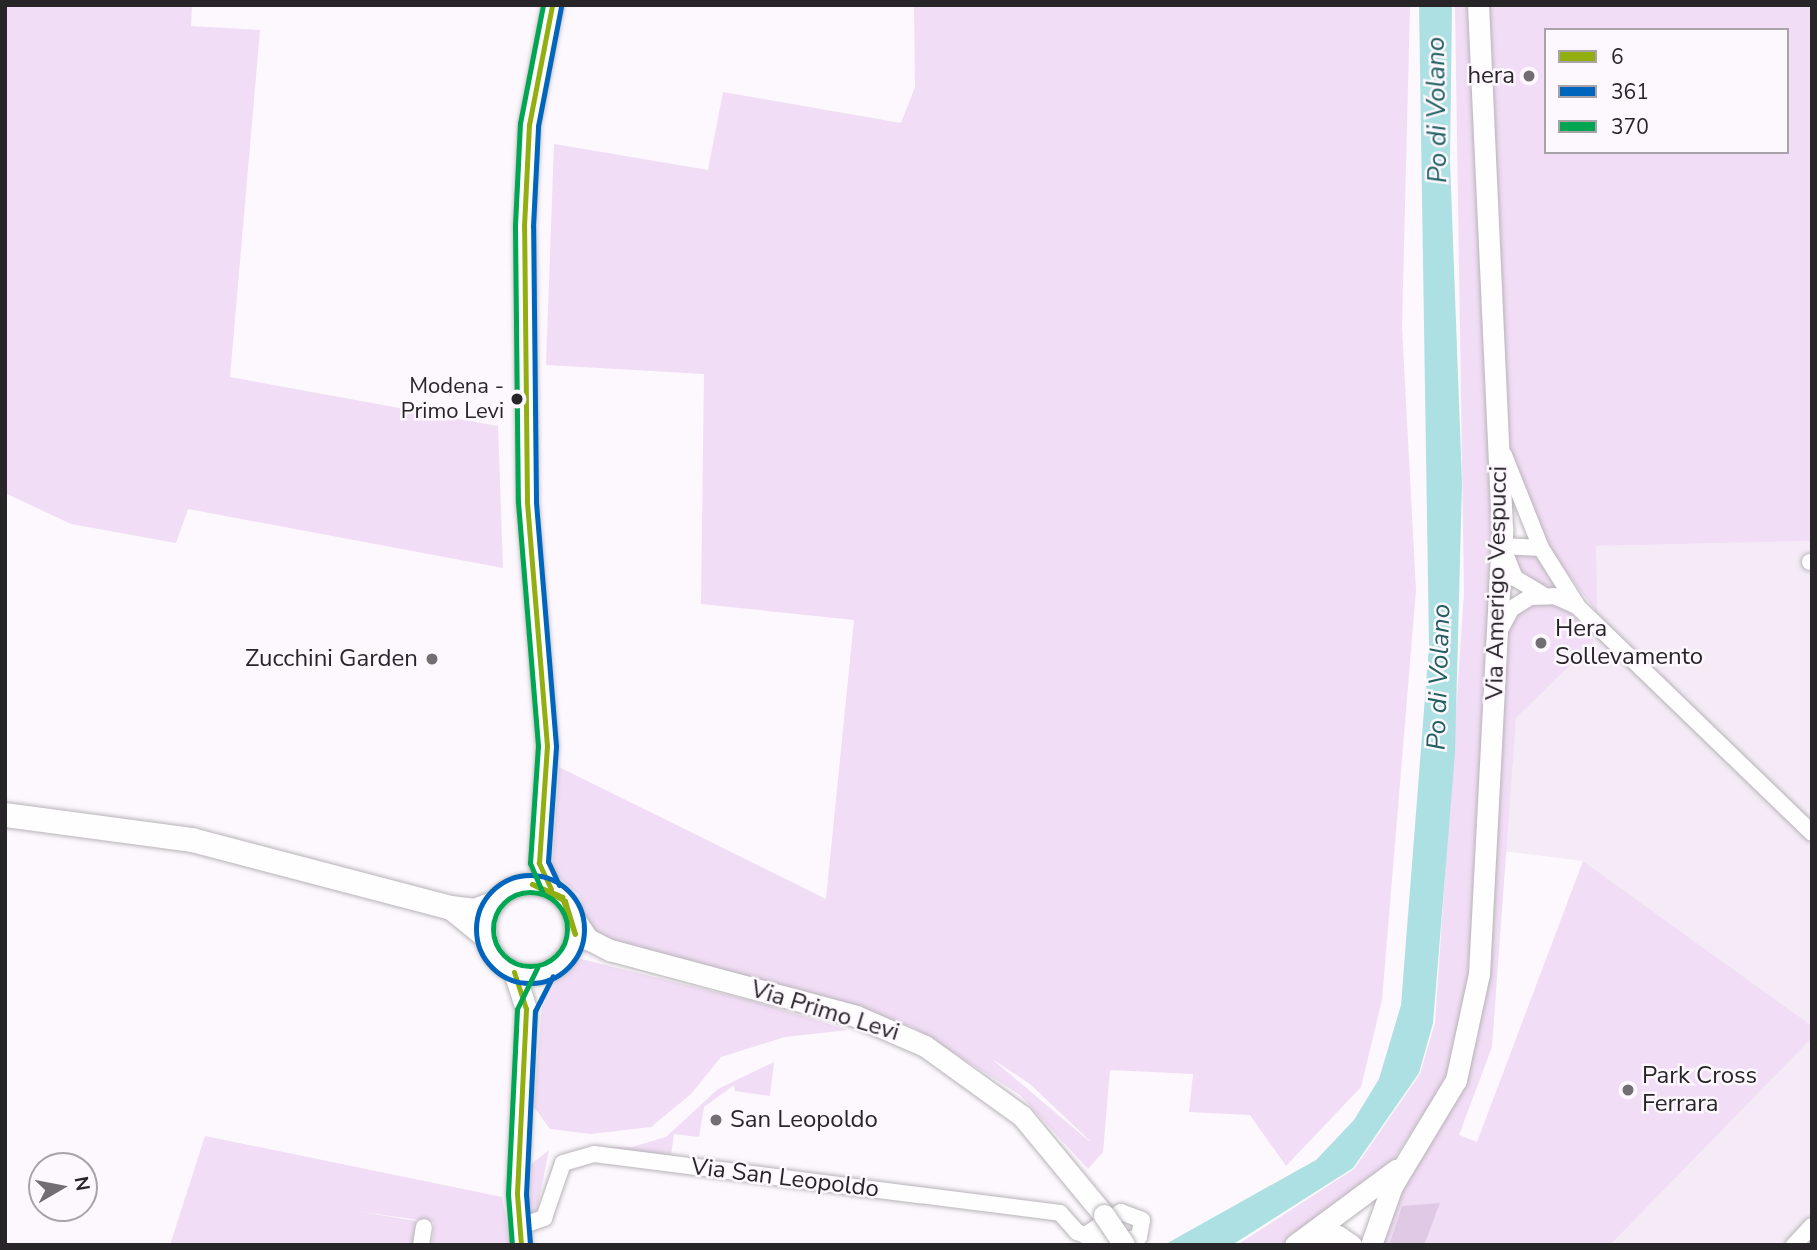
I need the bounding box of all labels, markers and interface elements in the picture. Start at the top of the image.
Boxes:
legend [1544,28,1789,154]
water label: Po di Volano [1420,37,1454,183]
text: 6 [1611,43,1624,71]
place label: hera [1467,62,1515,90]
marker: hera [1521,68,1537,84]
text: 361 [1611,78,1649,106]
text: 370 [1611,113,1649,141]
place label: Modena - Primo Levi [401,373,504,424]
marker: Modena - Primo Levi [510,392,524,406]
street label: Via Amerigo Vespucci [1481,466,1513,700]
water label: Po di Volano [1421,603,1457,751]
place label: Hera Sollevamento [1555,615,1703,671]
marker: Hera Sollevamento [1533,635,1549,651]
place label: Zucchini Garden [245,645,418,673]
marker: Zucchini Garden [424,651,440,667]
street label: Via Primo Levi [747,975,903,1047]
place label: Park Cross Ferrara [1642,1062,1757,1118]
marker: Park Cross Ferrara [1620,1082,1636,1098]
place label: San Leopoldo [730,1106,878,1134]
marker: San Leopoldo [708,1112,724,1128]
north arrow [28,1152,98,1222]
street label: Via San Leopoldo [689,1152,881,1204]
text: N [68,1174,96,1193]

